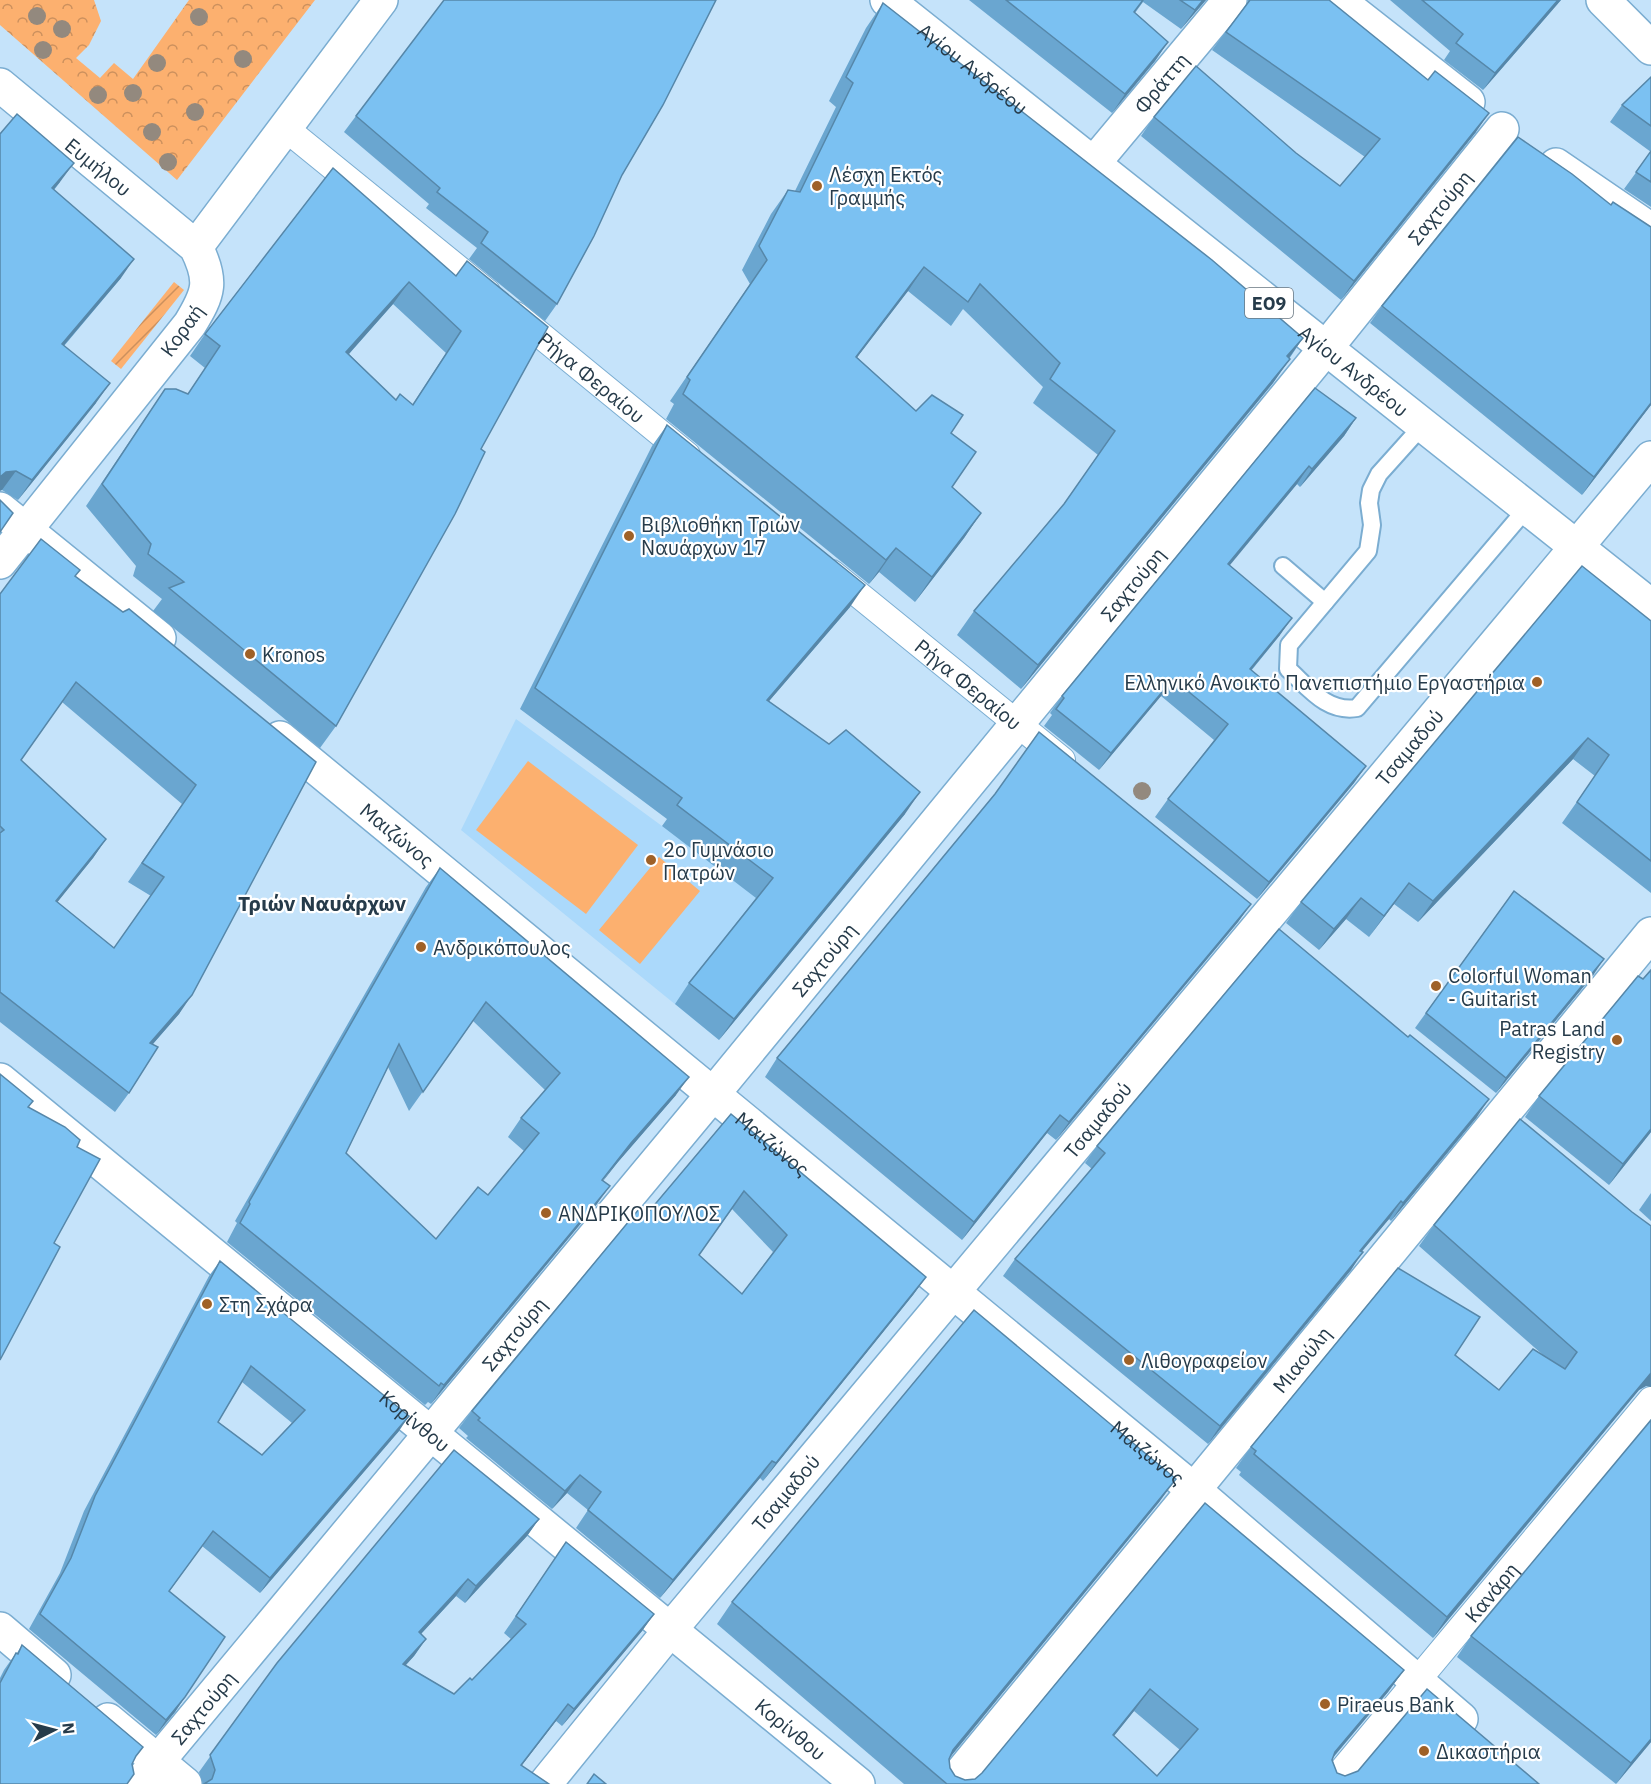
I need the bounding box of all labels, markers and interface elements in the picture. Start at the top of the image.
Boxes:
street label: Αγίου Ανδρέου [913,16,1034,120]
street label: Φράττη [1128,46,1194,119]
street label: Ευμήλου [60,131,137,202]
place label: Λέσχη Εκτός Γραμμής [829,161,942,211]
street label: Σαχτούρη [1401,164,1477,250]
marker: Λέσχη Εκτός Γραμμής [810,179,824,193]
road number: ΕΟ9 [1245,288,1293,318]
street label: Κοραή [154,298,210,362]
street label: Αγίου Ανδρέου [1293,318,1415,422]
street label: Ρήγα Φεραίου [533,325,651,429]
place label: Βιβλιοθήκη Τριών Ναυάρχων 17 [641,511,800,561]
marker: Βιβλιοθήκη Τριών Ναυάρχων 17 [622,529,636,543]
street label: Σαχτούρη [1094,541,1171,626]
street label: Ρήγα Φεραίου [909,632,1028,736]
place label: Kronos [262,641,325,668]
marker: Kronos [243,647,257,661]
place label: Ελληνικό Ανοικτό Πανεπιστήμιο Εργαστήρια [1124,669,1525,696]
marker: Ελληνικό Ανοικτό Πανεπιστήμιο Εργαστήρια [1530,675,1544,689]
street label: Τσαμαδού [1369,703,1449,791]
street label: Μαιζώνος [355,796,440,873]
place label: 2ο Γυμνάσιο Πατρών [663,836,774,886]
marker: 2ο Γυμνάσιο Πατρών [644,853,658,867]
district label: Τριών Ναυάρχων [238,889,407,917]
street label: Σαχτούρη [785,917,862,1002]
place label: Ανδρικόπουλος [433,934,571,961]
marker: Ανδρικόπουλος [414,940,428,954]
place label: Colorful Woman - Guitarist [1448,962,1592,1012]
marker: Colorful Woman - Guitarist [1429,979,1443,993]
place label: Patras Land Registry [1499,1015,1605,1065]
marker: Patras Land Registry [1610,1033,1624,1047]
street label: Τσαμαδού [1057,1075,1137,1164]
street label: Μαιζώνος [730,1105,815,1182]
place label: ΑΝΔΡΙΚΟΠΟΥΛΟΣ [558,1200,720,1227]
marker: ΑΝΔΡΙΚΟΠΟΥΛΟΣ [539,1206,553,1220]
place label: Στη Σχάρα [219,1291,313,1318]
street label: Σαχτούρη [475,1291,552,1376]
marker: Στη Σχάρα [200,1297,214,1311]
street label: Μιαούλη [1266,1320,1337,1398]
place label: Λιθογραφείον [1141,1347,1267,1374]
marker: Λιθογραφείον [1122,1353,1136,1367]
street label: Κορίνθου [374,1383,456,1458]
street label: Μαιζώνος [1105,1414,1191,1491]
street label: Τσαμαδού [745,1448,825,1536]
street label: Κανάρη [1458,1556,1524,1628]
street label: Σαχτούρη [164,1665,242,1750]
place label: Piraeus Bank [1337,1691,1455,1718]
street label: Κορίνθου [750,1692,832,1766]
marker: Piraeus Bank [1318,1697,1332,1711]
north arrow [24,1700,84,1760]
text: N [58,1722,79,1735]
place label: Δικαστήρια [1436,1738,1541,1765]
marker: Δικαστήρια [1417,1744,1431,1758]

